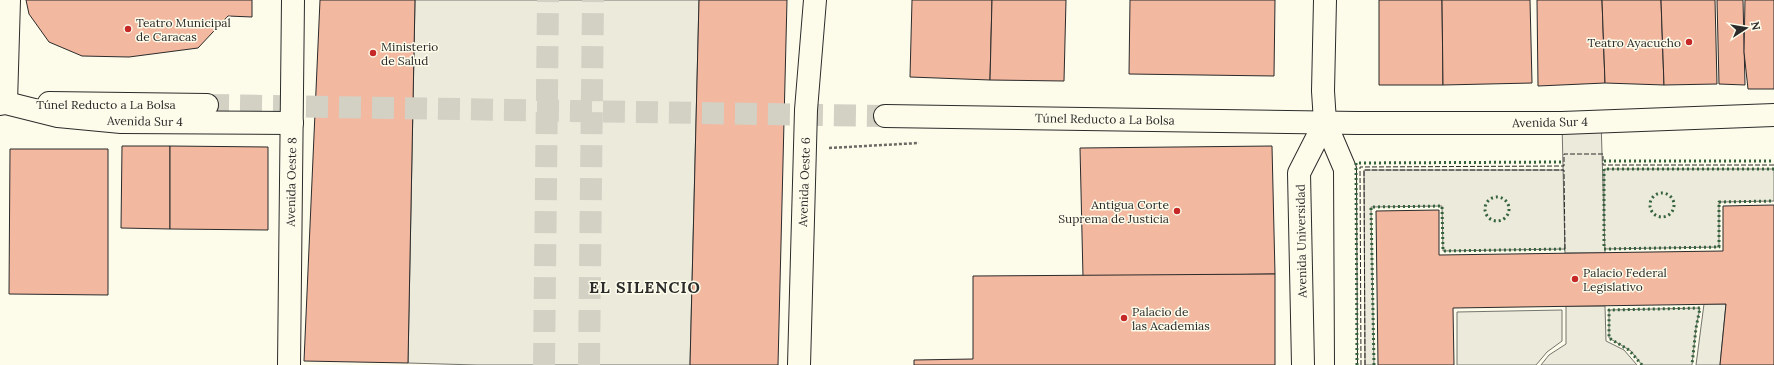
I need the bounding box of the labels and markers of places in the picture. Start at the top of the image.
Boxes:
place label: Teatro Municipal de Caracas [136,15,231,44]
marker: Teatro Municipal de Caracas [123,24,133,34]
place label: Teatro Ayacucho [1587,35,1681,50]
marker: Teatro Ayacucho [1684,37,1694,47]
place label: Ministerio de Salud [381,39,438,68]
marker: Ministerio de Salud [368,48,378,58]
place label: Antigua Corte Suprema de Justicia [1058,197,1169,226]
marker: Antigua Corte Suprema de Justicia [1172,206,1182,216]
place label: Palacio Federal Legislativo [1583,265,1667,294]
marker: Palacio Federal Legislativo [1570,274,1580,284]
place label: Palacio de las Academias [1132,304,1210,333]
marker: Palacio de las Academias [1119,313,1129,323]

